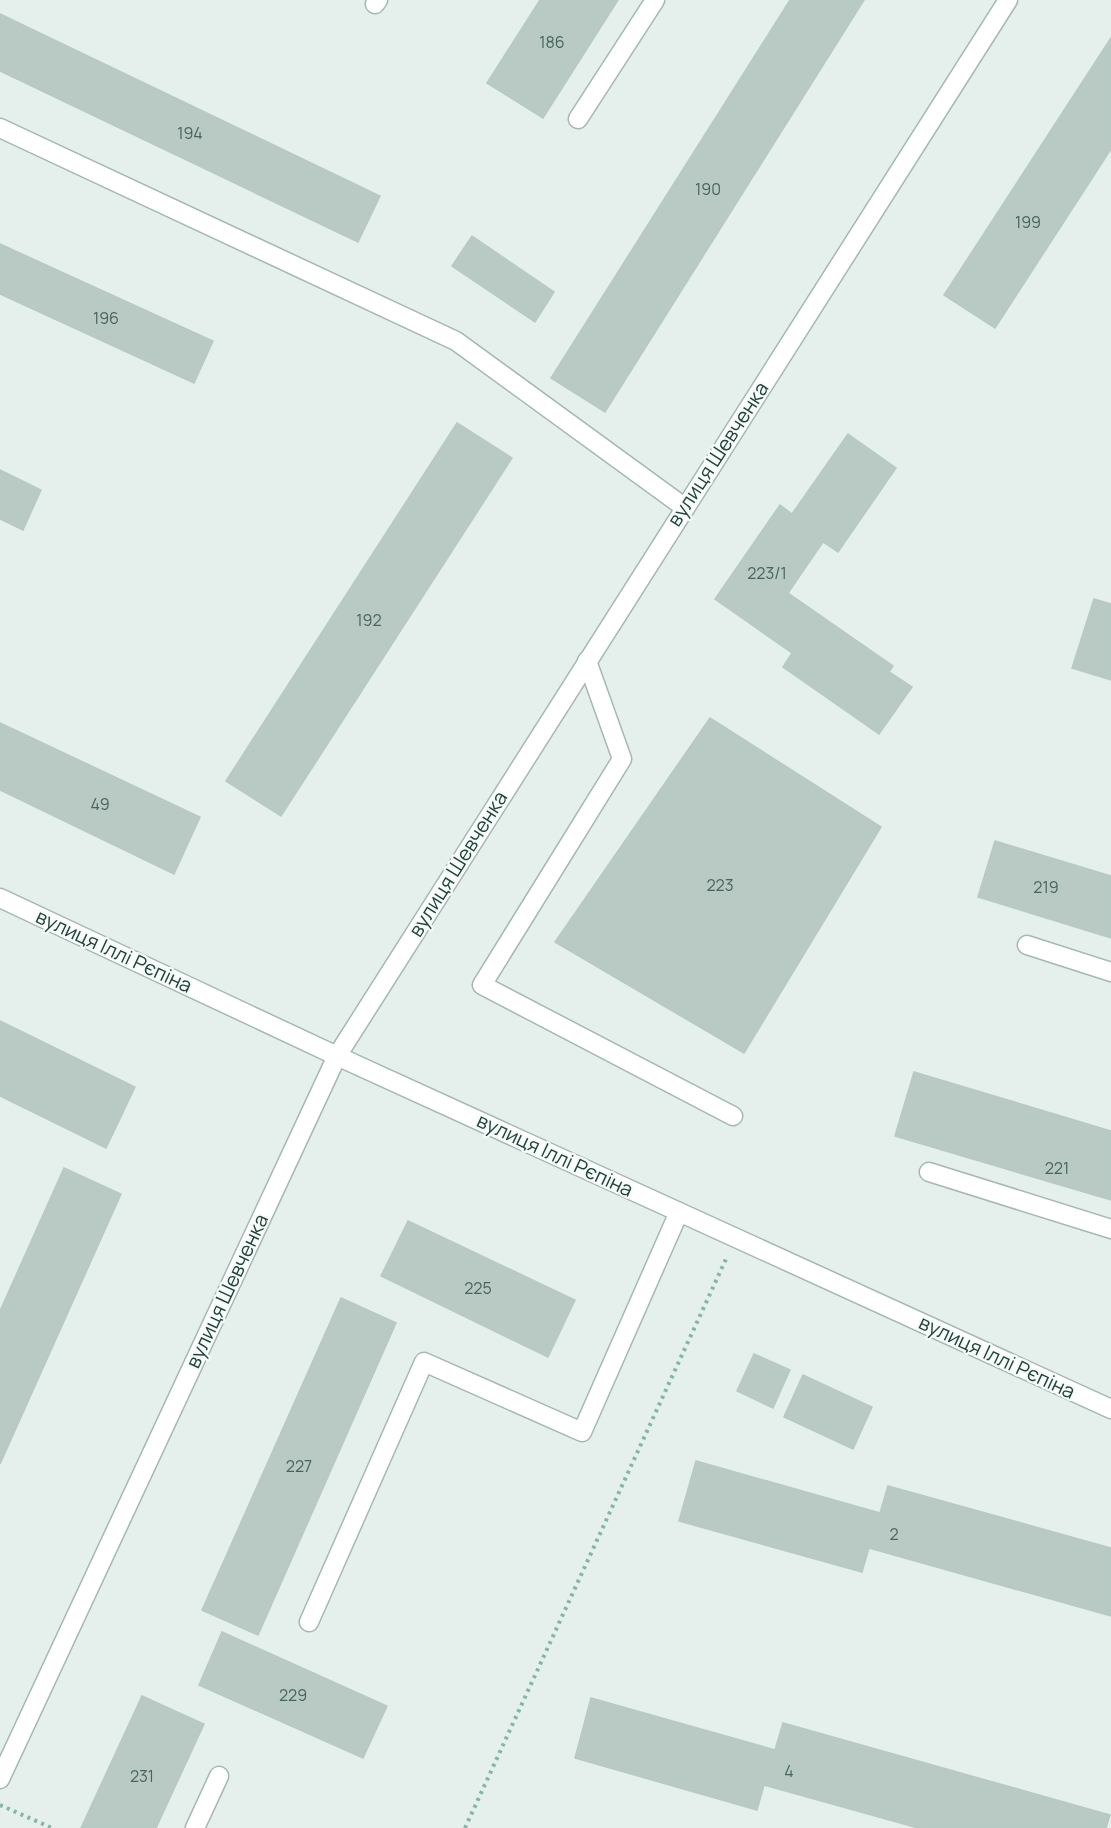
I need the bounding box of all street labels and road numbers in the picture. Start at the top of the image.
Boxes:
street label: вулиця Шевченка [661,376,774,531]
street label: вулиця Шевченка [402,786,513,942]
street label: вулиця Іллі Рєпіна [32,902,197,999]
street label: вулиця Іллі Рєпіна [473,1106,638,1203]
street label: вулиця Шевченка [179,1209,274,1372]
street label: вулиця Іллі Рєпіна [915,1308,1080,1405]

